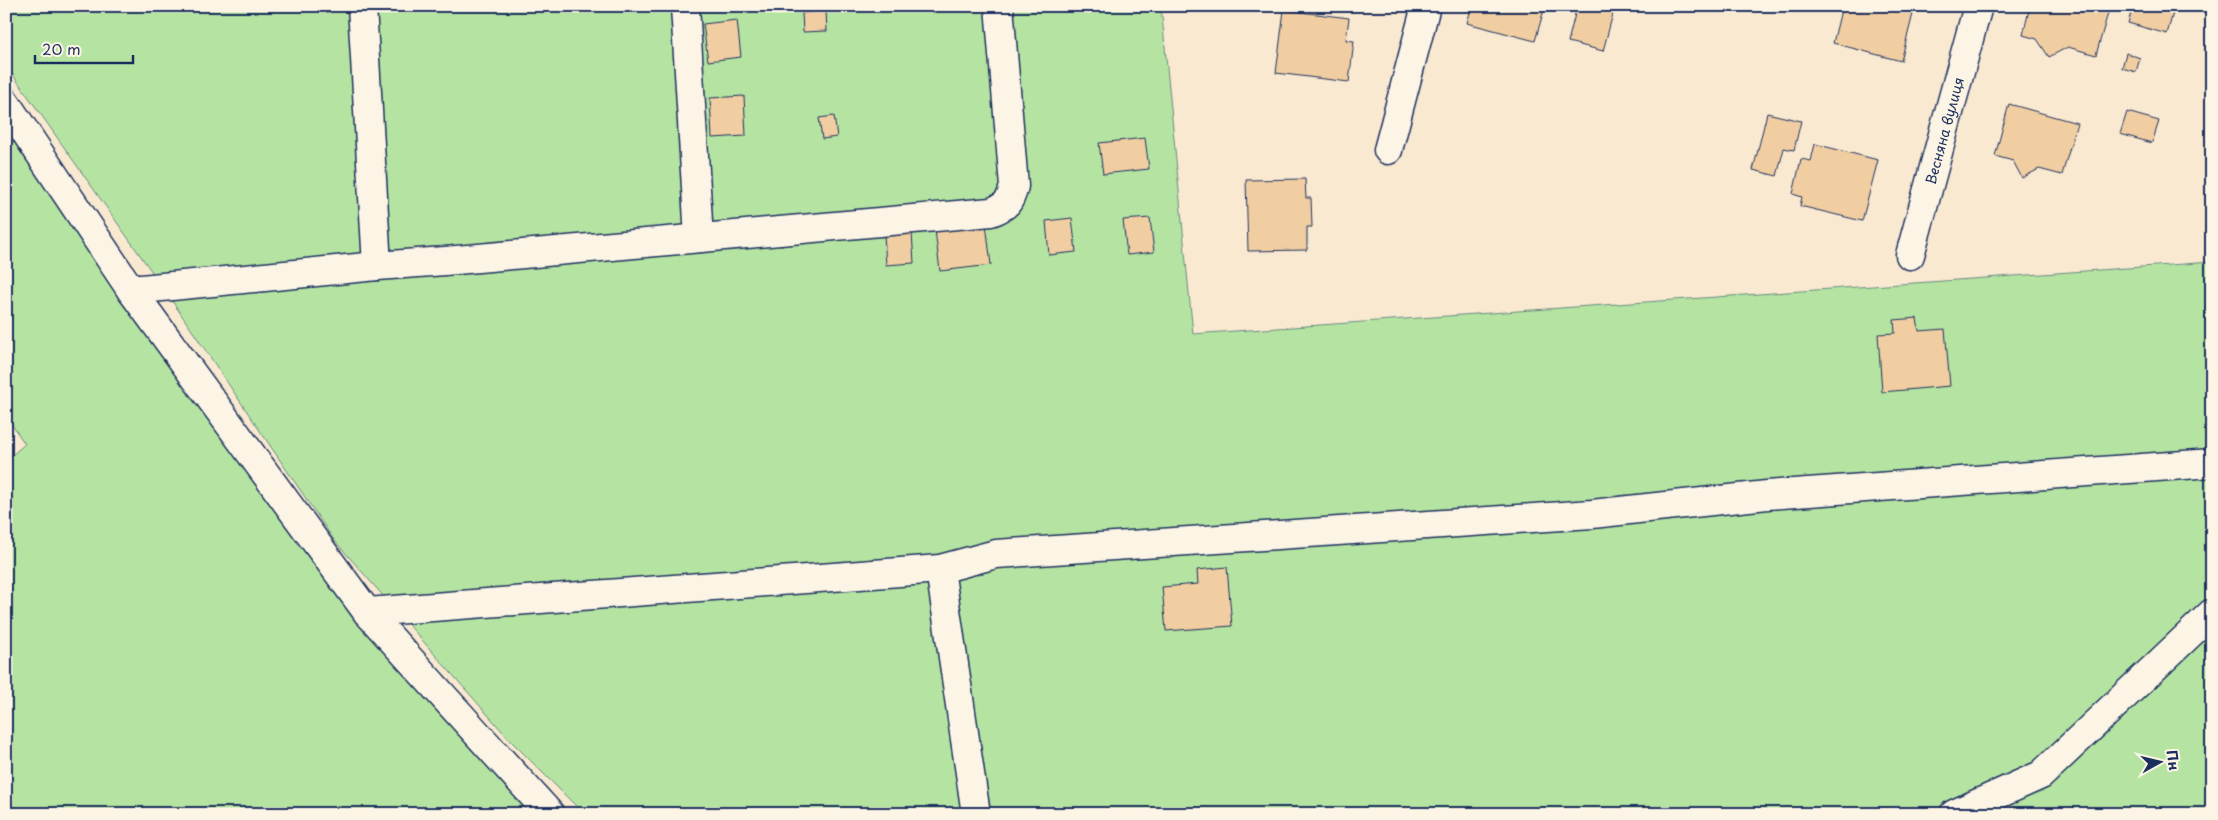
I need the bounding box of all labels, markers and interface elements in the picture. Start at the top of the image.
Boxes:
scale bar [35,32,132,64]
text: 20 m [42,37,81,60]
street label: Весняна вулиця [1919,74,1969,187]
north arrow [2136,738,2186,788]
text: Пн [2162,749,2185,772]

